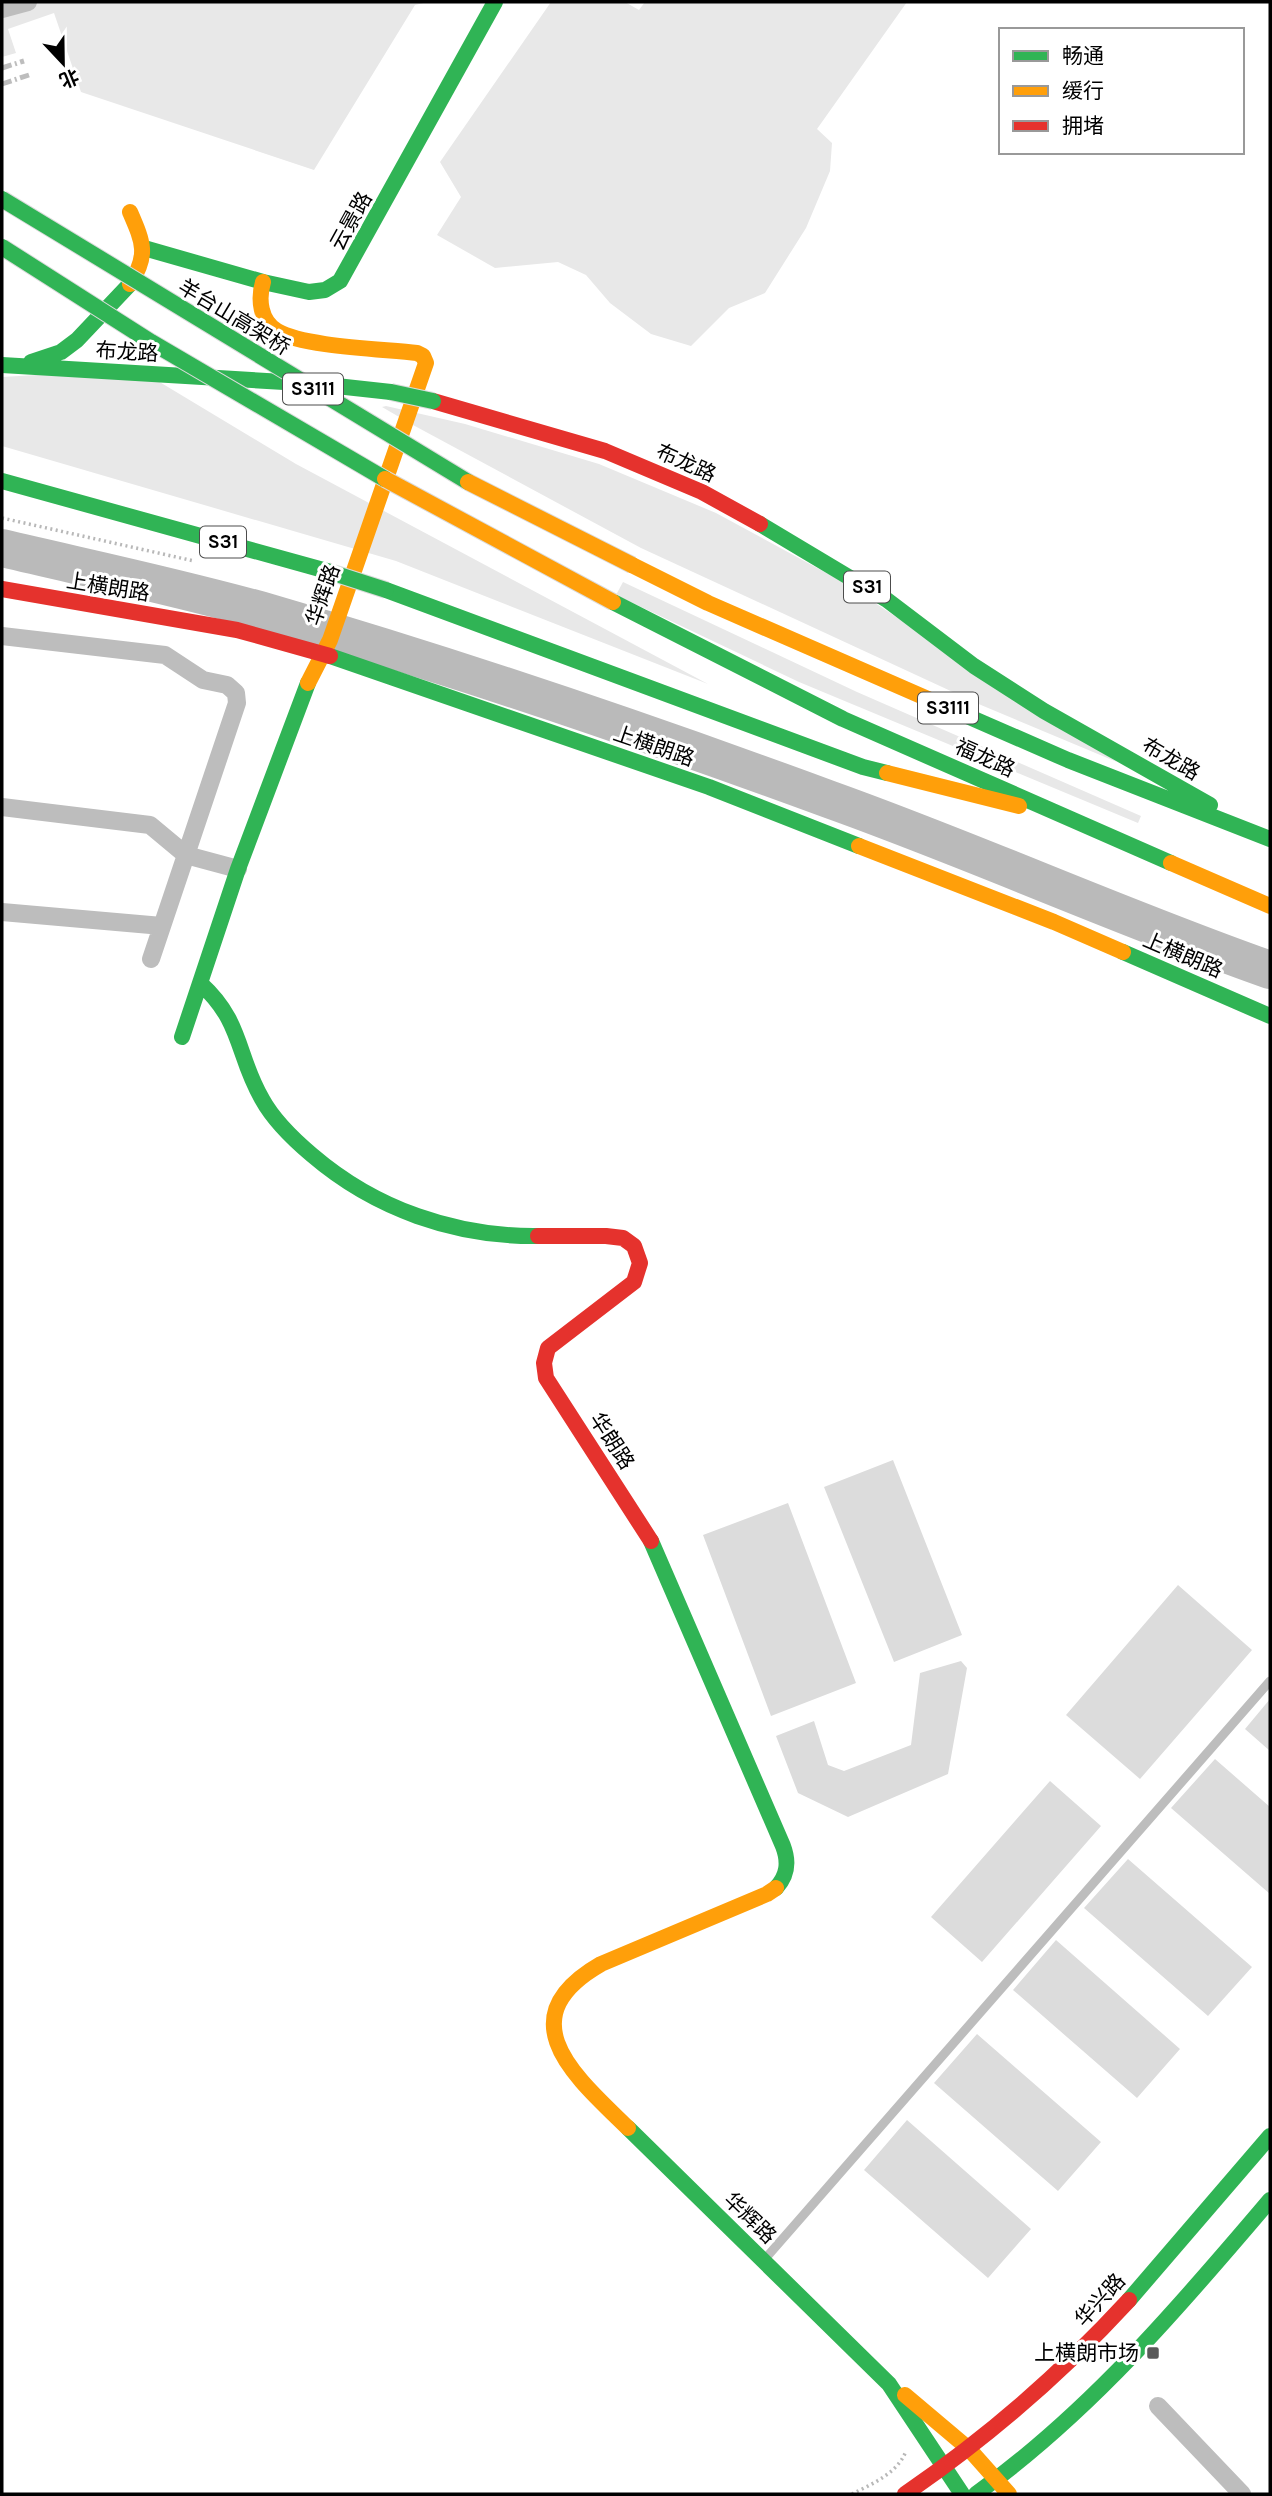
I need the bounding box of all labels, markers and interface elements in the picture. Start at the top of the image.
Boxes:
north arrow [28,28,98,98]
legend [999,28,1244,154]
text: 畅通 [1062,44,1104,68]
text: 北 [56,64,82,92]
text: 缓行 [1062,79,1104,103]
text: 拥堵 [1062,114,1104,138]
street label: 云景路 [325,188,377,254]
street label: 羊台山高架桥 [174,274,294,360]
street label: 布龙路 [95,338,159,366]
road number: S3111 [283,374,343,404]
street label: 布龙路 [652,439,720,487]
road number: S31 [200,526,246,558]
street label: 华辉路 [301,561,345,629]
street label: 上横朗路 [65,569,151,605]
road number: S31 [844,572,890,602]
road number: S3111 [918,692,978,723]
street label: 上横朗路 [610,721,698,771]
street label: 布龙路 [1138,733,1204,785]
street label: 福龙路 [951,734,1019,782]
street label: 上横朗路 [1140,928,1226,982]
street label: 华朗路 [585,1408,639,1474]
street label: 华辉路 [719,2187,781,2249]
street label: 华兴路 [1070,2269,1130,2331]
place label: 上横朗市场 [1034,2341,1139,2365]
marker: 上横朗市场 [1145,2345,1161,2361]

